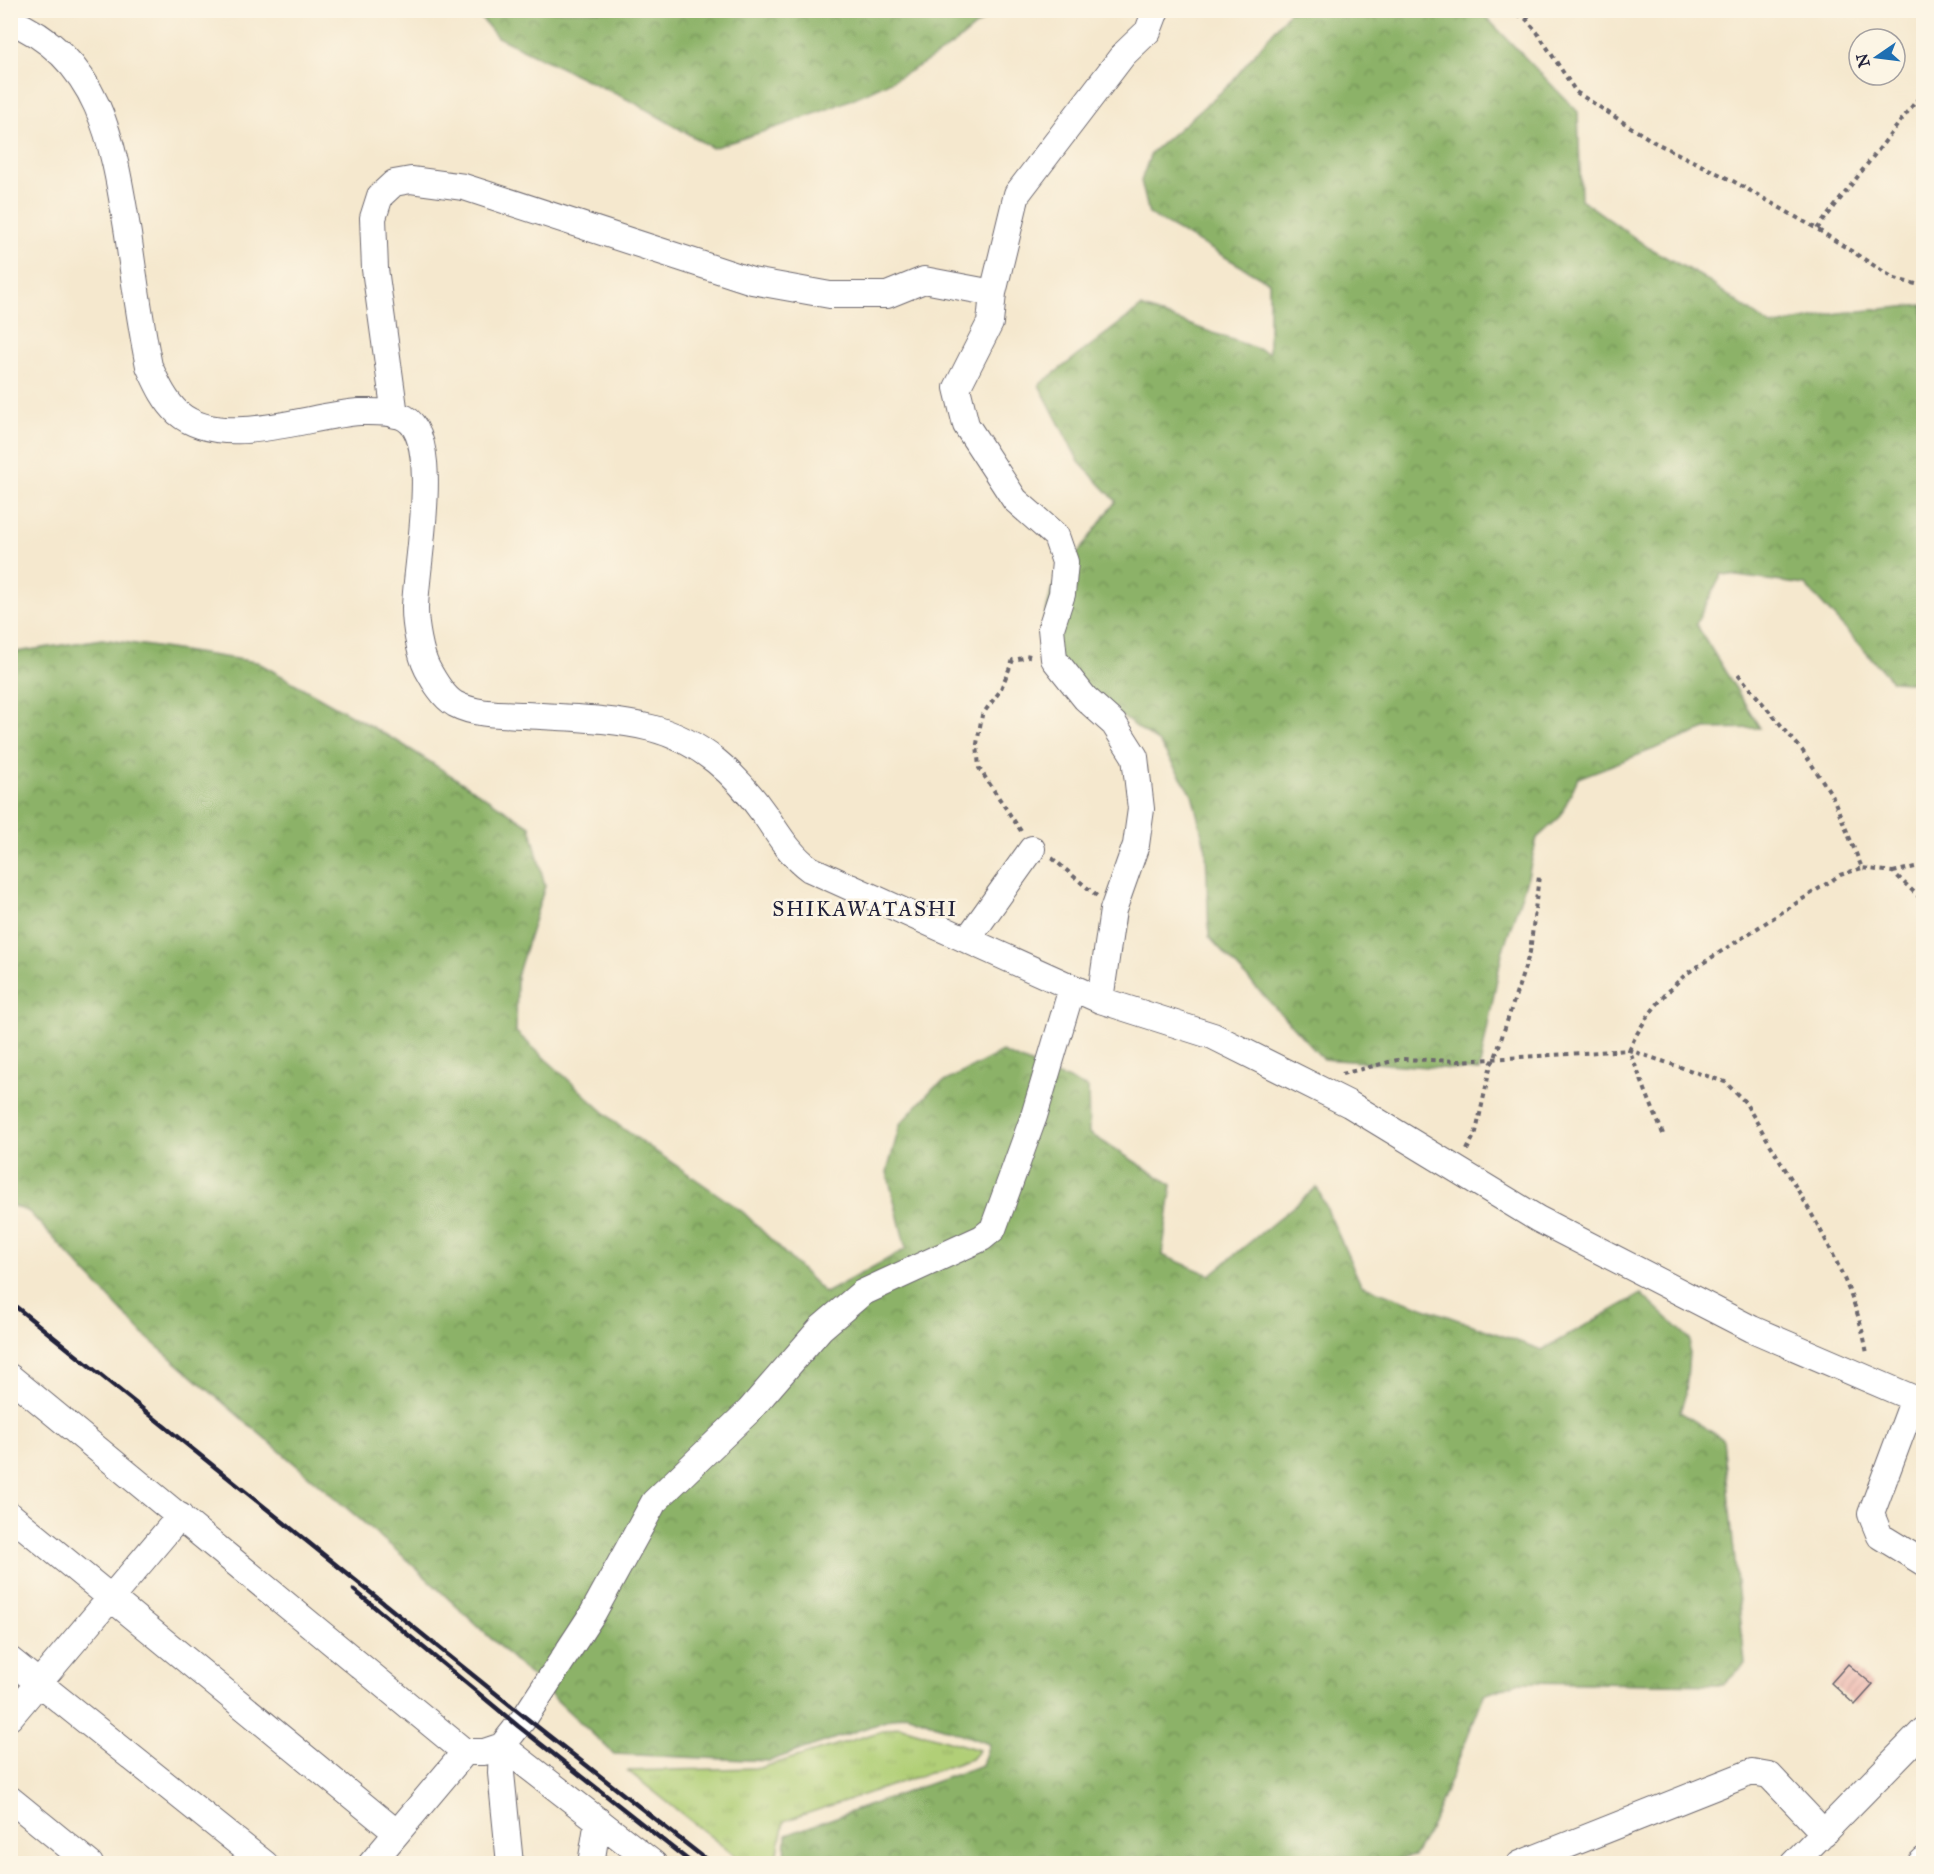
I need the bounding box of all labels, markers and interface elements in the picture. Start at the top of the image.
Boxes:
north arrow [1847,27,1907,87]
text: N [1852,51,1874,69]
district label: SHIKAWATASHI [772,896,958,922]

